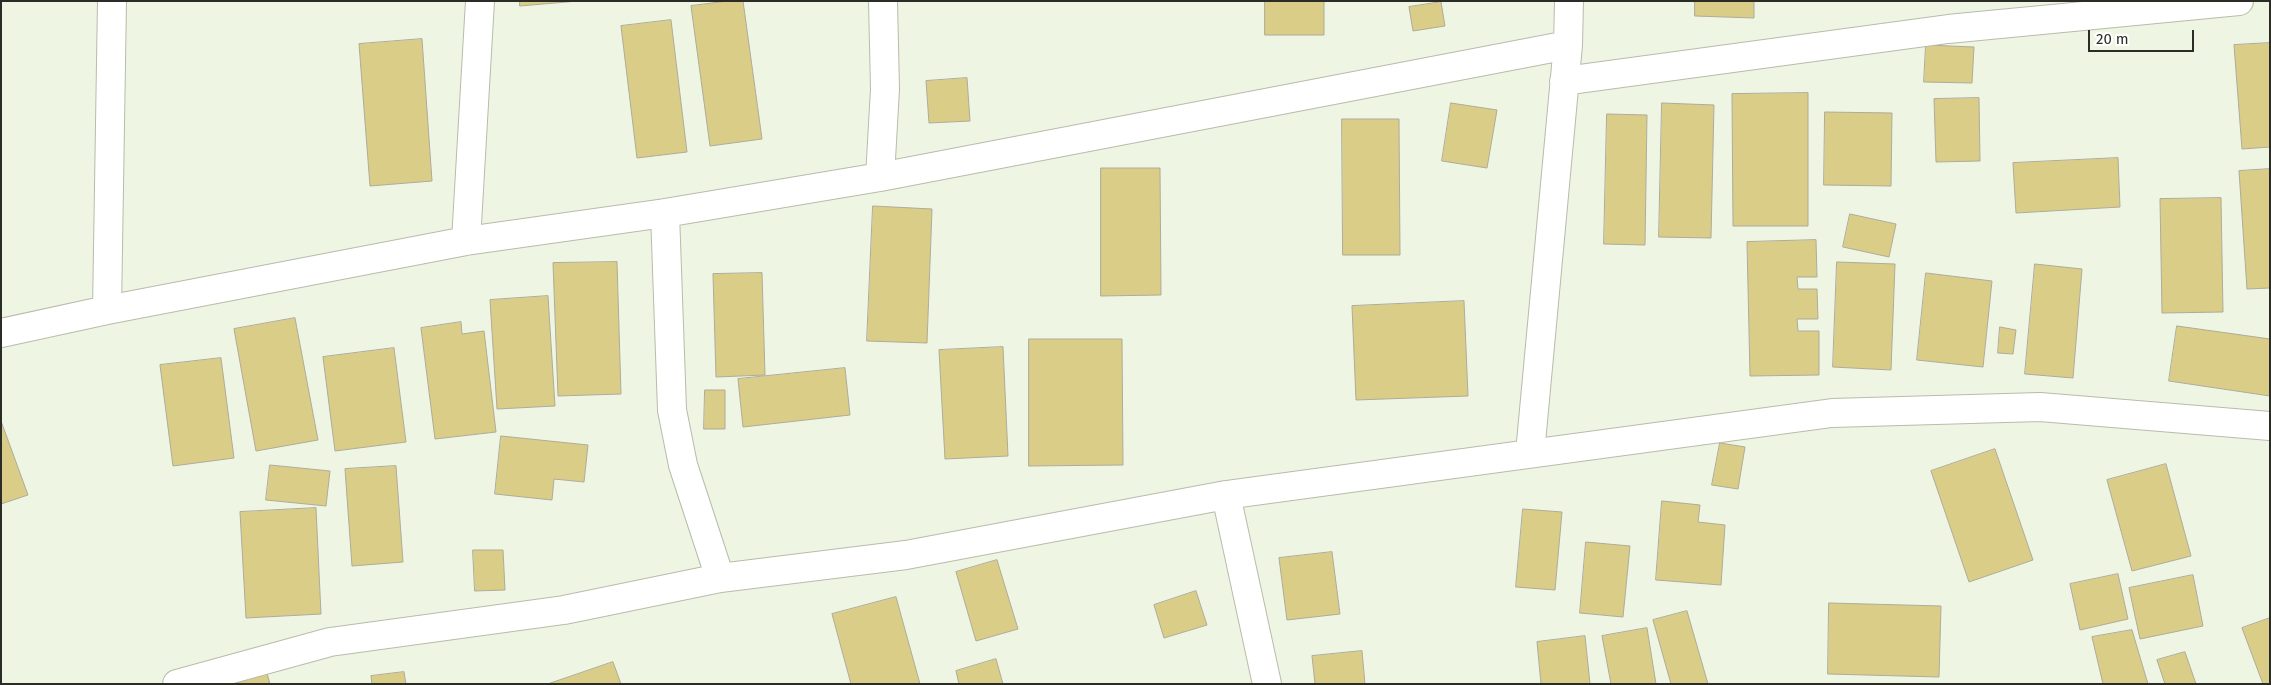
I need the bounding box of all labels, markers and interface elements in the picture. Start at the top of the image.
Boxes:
scale bar [2091,20,2197,52]
text: 20 m [2096,30,2129,48]

